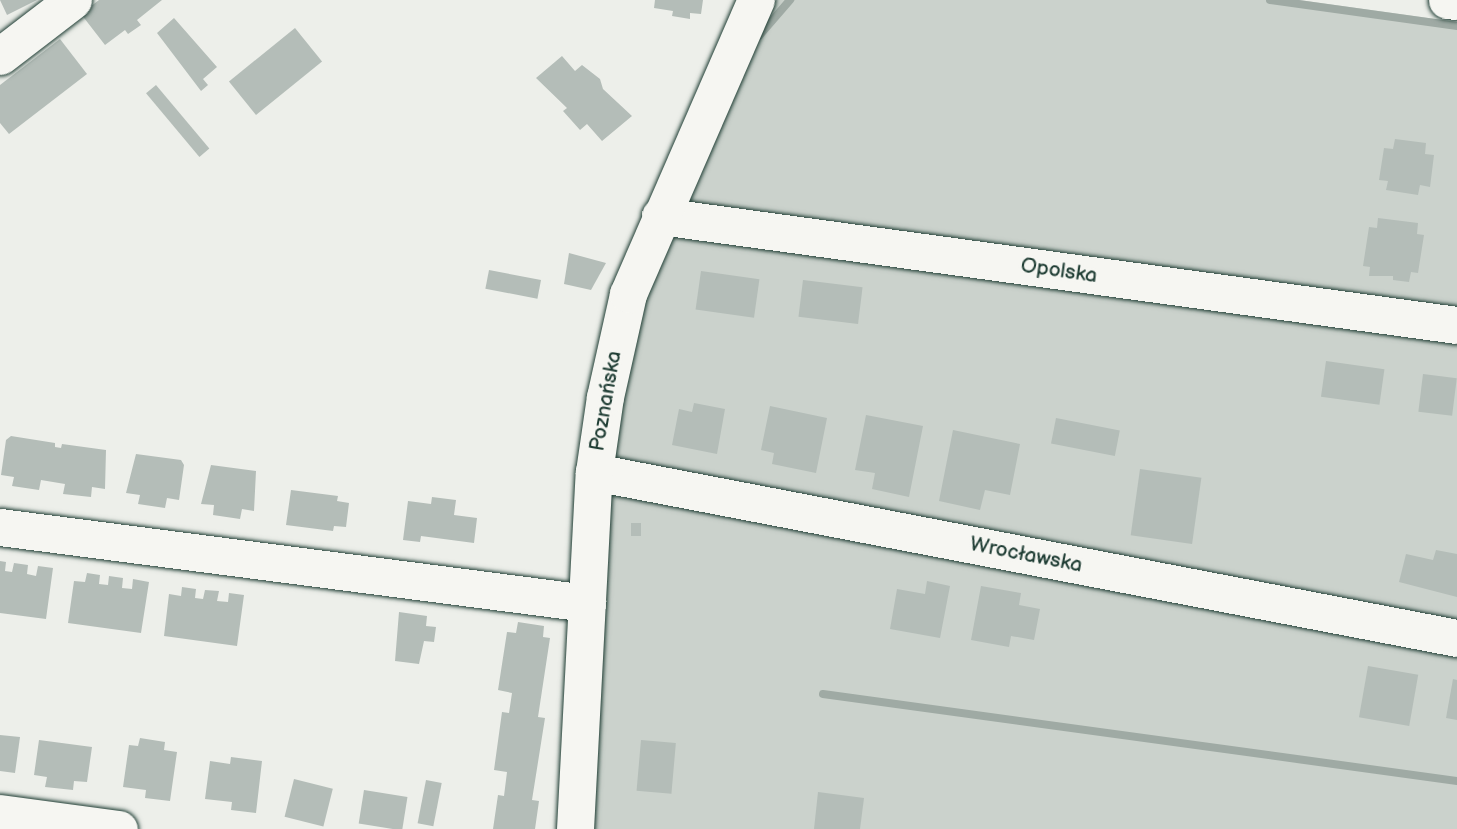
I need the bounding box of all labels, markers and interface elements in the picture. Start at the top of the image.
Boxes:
street label: Opolska [1019,253,1099,289]
street label: Poznańska [585,349,627,453]
street label: Wrocławska [968,532,1084,578]

